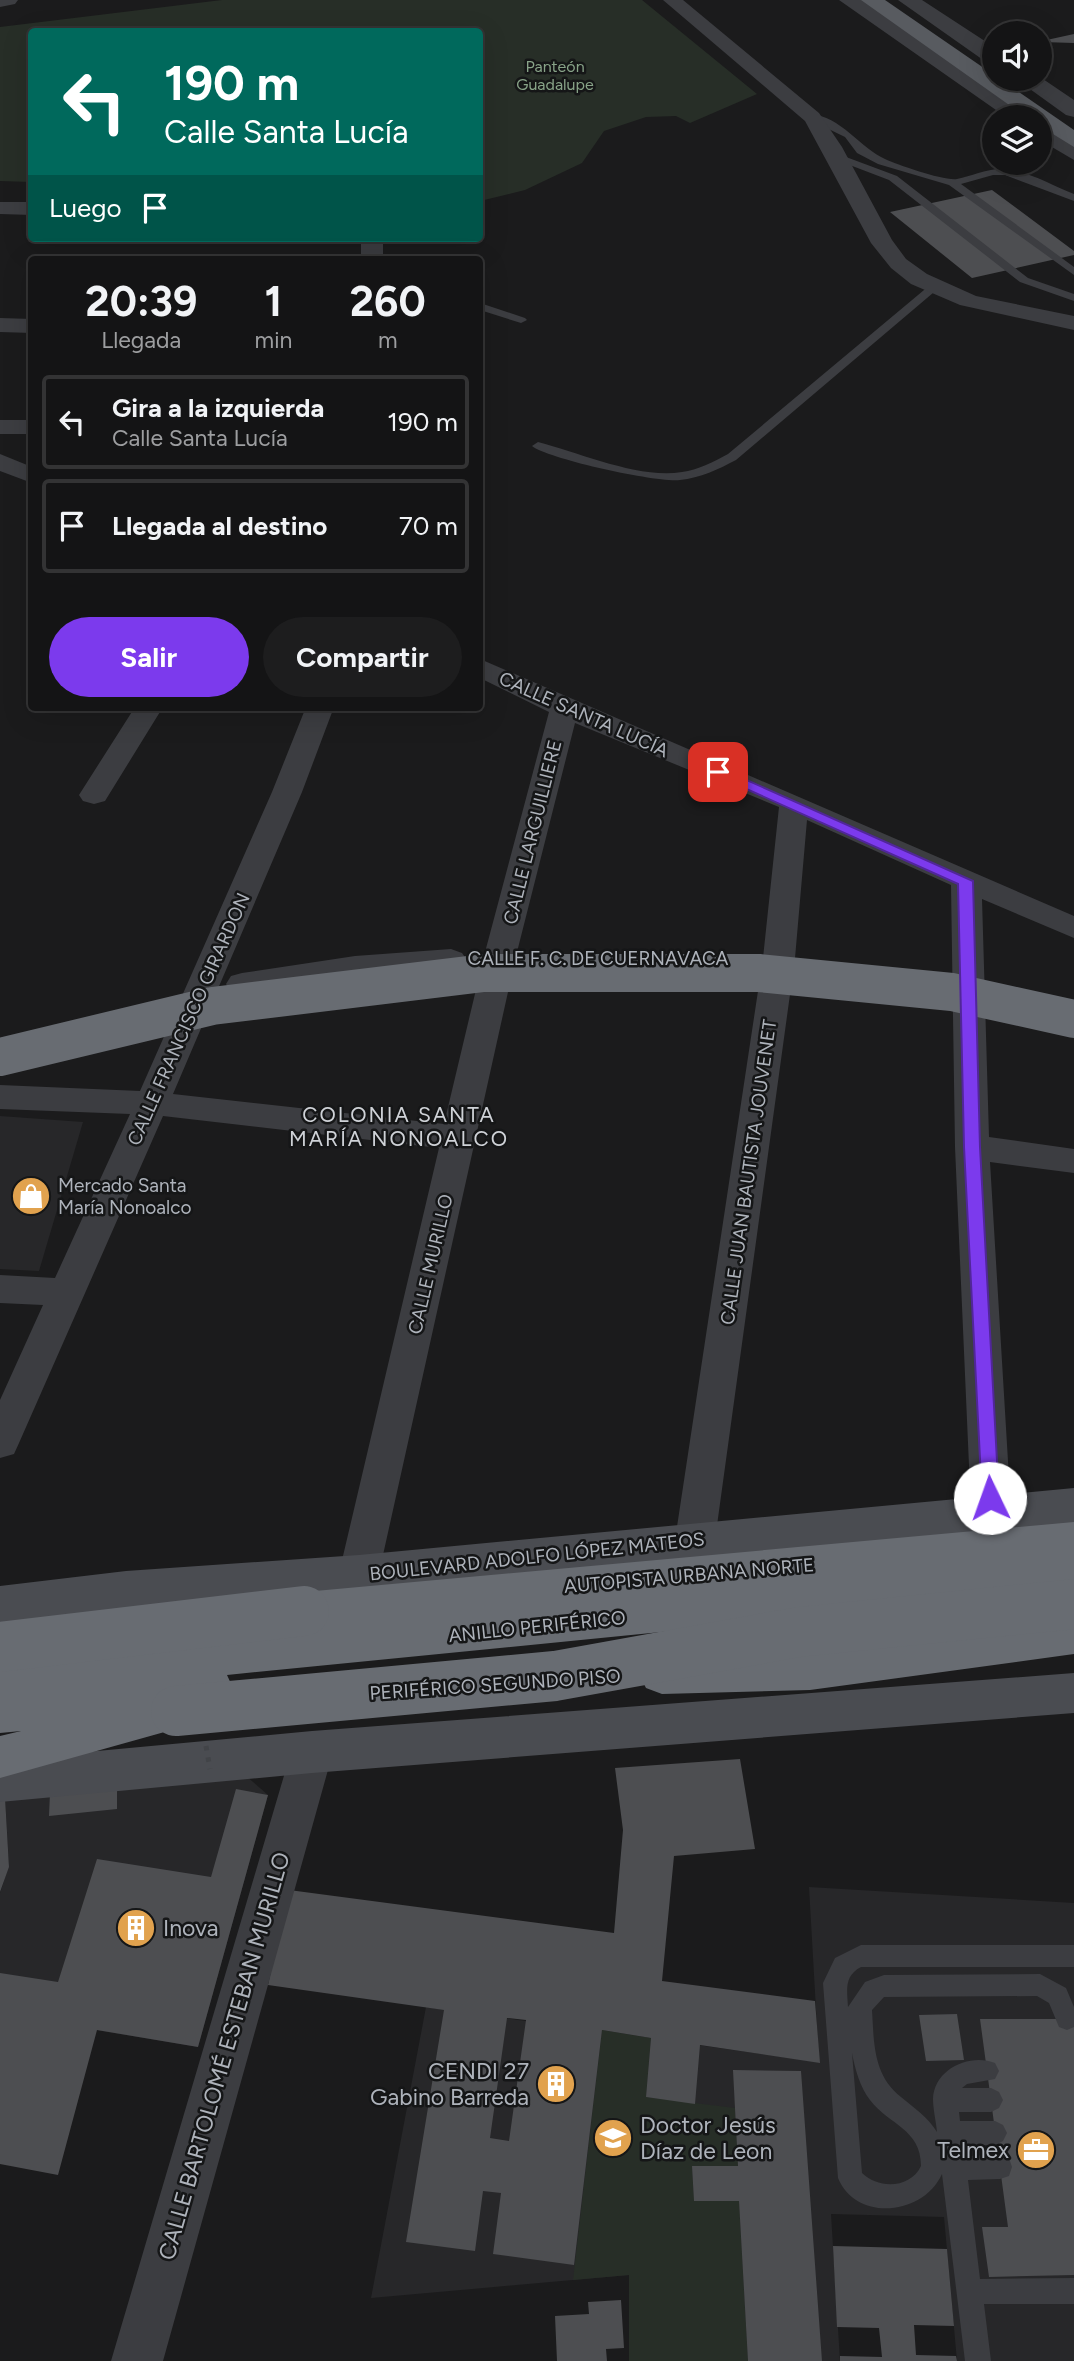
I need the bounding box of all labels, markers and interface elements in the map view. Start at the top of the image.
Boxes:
map controls [982,21,1052,175]
button: sound [982,21,1052,91]
text: 190 m [164,53,299,112]
icon: left [49,56,140,147]
park label: Panteón Guadalupe [516,57,594,94]
button: layers [982,105,1052,175]
text: Calle Santa Lucía [164,113,408,151]
icon: arrive [136,189,174,227]
text: Luego [49,192,122,224]
text: 20:39 [85,276,197,327]
text: 1 [265,276,282,327]
text: 260 [350,276,426,327]
text: Llegada [101,326,181,354]
text: min [255,326,292,354]
text: m [378,326,397,354]
text: Gira a la izquierda [112,392,324,424]
icon: left [53,403,91,441]
text: 190 m [387,406,458,438]
text: Calle Santa Lucía [112,424,288,452]
icon: arrive [53,507,91,545]
text: Llegada al destino [112,510,327,542]
text: 70 m [399,510,458,542]
button: Salir [49,617,249,697]
button: Compartir [263,617,462,697]
street label: CALLE SANTA LUCÍA [495,667,672,762]
street label: CALLE LARGUILLIERE [498,738,567,927]
pin [688,742,748,802]
icon: arrive [699,753,737,791]
street label: CALLE FRANCISCO GIRARDON [122,889,255,1149]
street label: CALLE F. C. DE CUERNAVACA [468,947,729,970]
street label: CALLE JUAN BAUTISTA JOUVENET [716,1017,781,1326]
district label: COLONIA SANTA MARÍA NONOALCO [289,1102,509,1151]
place label: Mercado Santa María Nonoalco [58,1174,192,1219]
shop icon: Mercado Santa María Nonoalco [10,1175,52,1217]
street label: CALLE MURILLO [403,1192,458,1336]
position arrow [953,1461,1027,1535]
street label: BOULEVARD ADOLFO LÓPEZ MATEOS [368,1527,706,1586]
street label: AUTOPISTA URBANA NORTE [563,1553,815,1598]
street label: ANILLO PERIFÉRICO [447,1606,627,1647]
street label: PERIFÉRICO SEGUNDO PISO [369,1664,621,1705]
street label: CALLE BARTOLOMÉ ESTEBAN MURILLO [152,1849,296,2263]
building icon: Inova [115,1907,157,1949]
place label: Inova [163,1914,219,1942]
place label: CENDI 27 Gabino Barreda [370,2057,529,2111]
building icon: CENDI 27 Gabino Barreda [535,2063,577,2105]
place label: Doctor Jesús Díaz de Leon [640,2111,776,2165]
school or university icon: Doctor Jesús Díaz de Leon [592,2117,634,2159]
office icon: Telmex [1015,2129,1057,2171]
place label: Telmex [937,2136,1009,2164]

